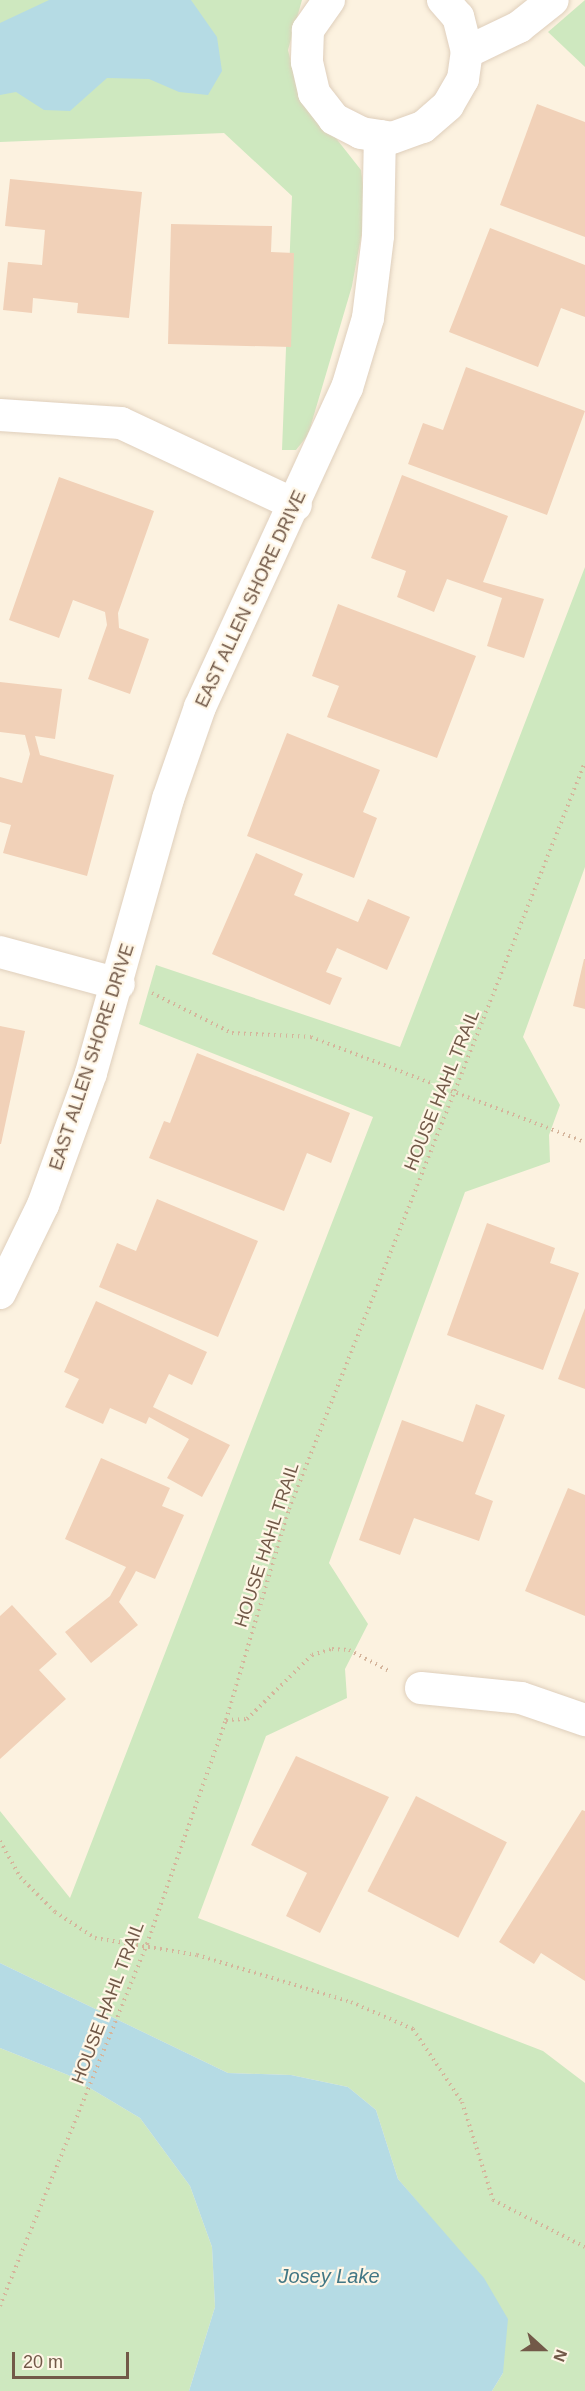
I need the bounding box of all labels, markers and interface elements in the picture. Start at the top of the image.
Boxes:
street label: EAST ALLEN SHORE DRIVE [191,487,311,711]
street label: EAST ALLEN SHORE DRIVE [45,940,139,1174]
street label: HOUSE HAHL TRAIL [400,1006,484,1174]
street label: HOUSE HAHL TRAIL [230,1459,304,1631]
street label: HOUSE HAHL TRAIL [67,1918,149,2088]
water label: Josey Lake [278,2264,380,2288]
north arrow [513,2319,573,2379]
scale bar [15,2340,132,2378]
text: N [550,2347,570,2364]
text: 20 m [23,2352,63,2372]

